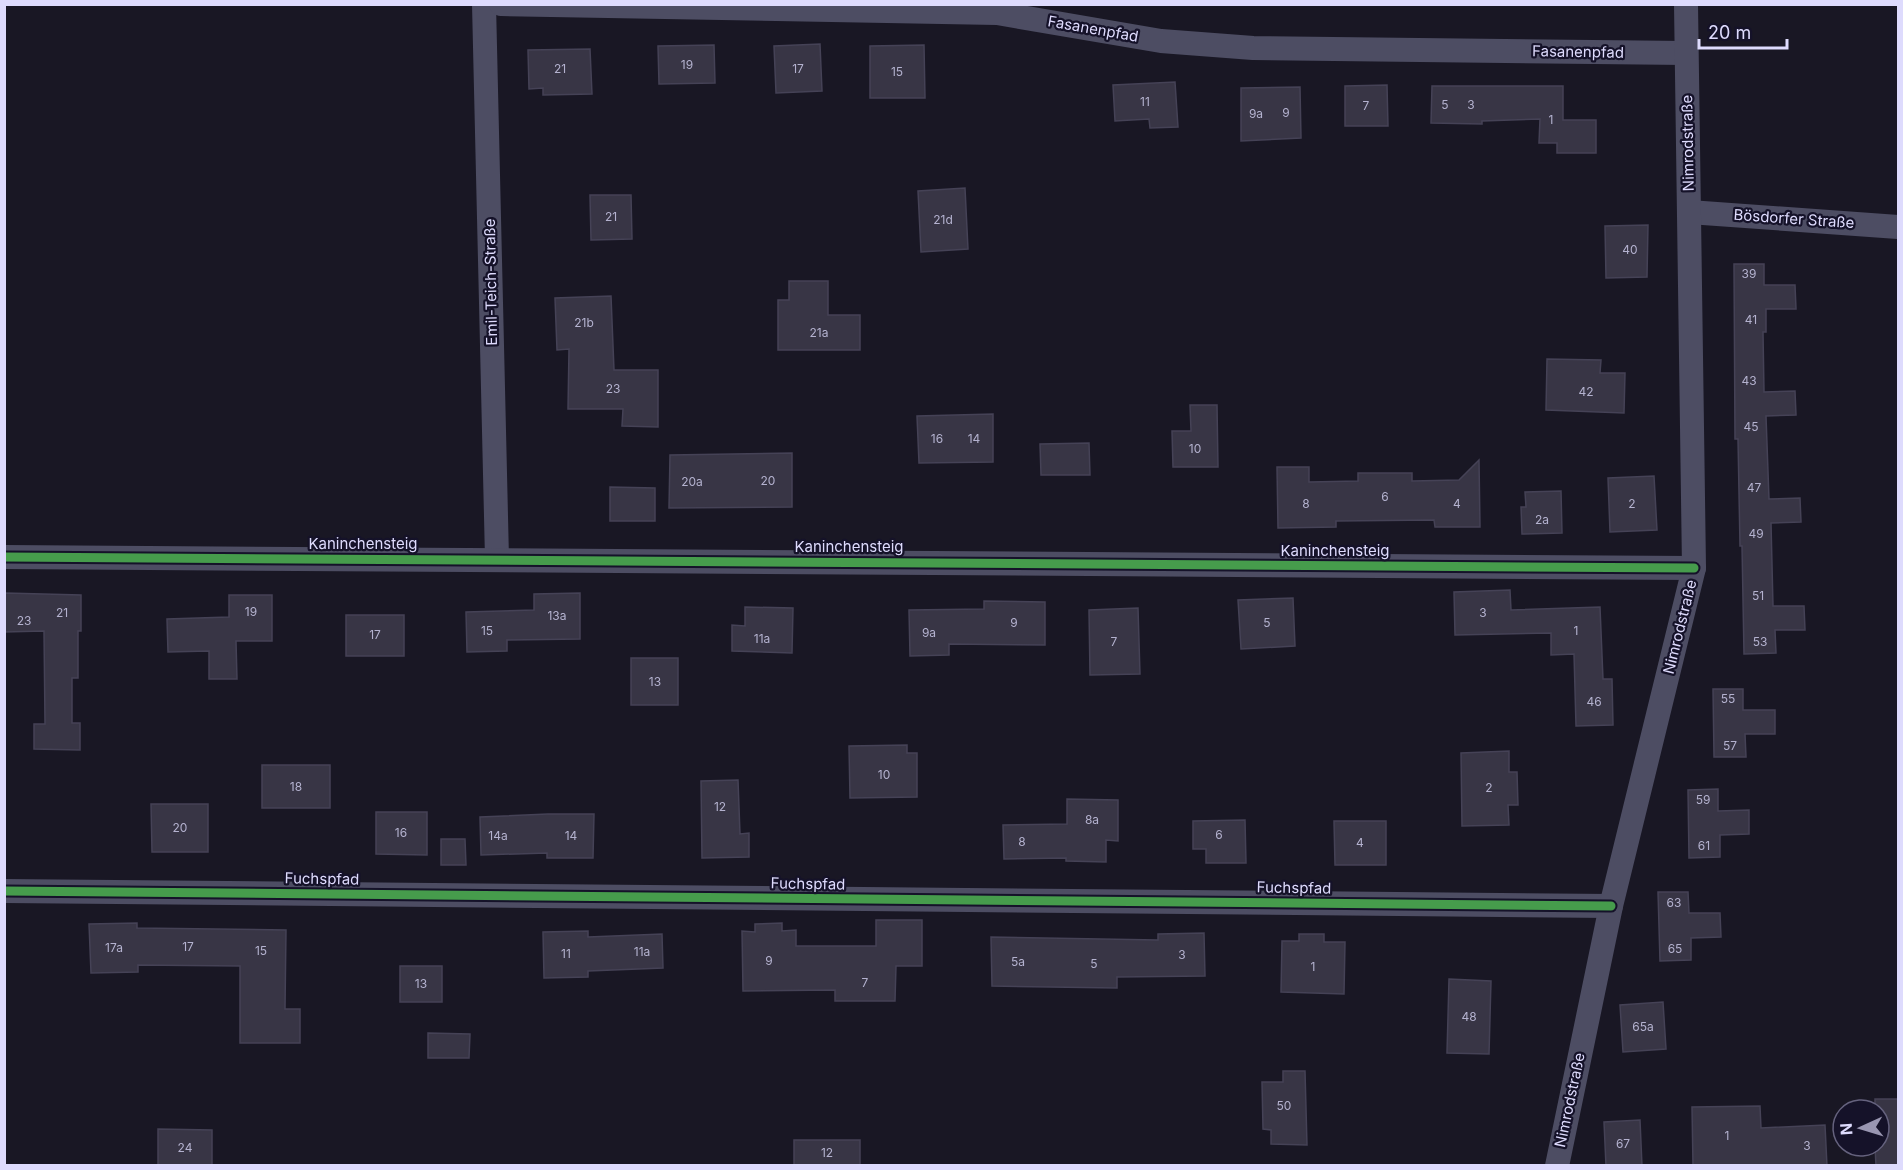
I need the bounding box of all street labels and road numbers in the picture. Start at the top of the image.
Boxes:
street label: Fasanenpfad [1046,11,1140,46]
street label: Fasanenpfad [1532,41,1624,62]
street label: Nimrodstraße [1677,95,1698,191]
street label: Bösdorfer Straße [1733,205,1855,232]
street label: Emil-Teich-Straße [480,218,501,346]
street label: Kaninchensteig [308,534,418,553]
street label: Kaninchensteig [794,537,904,556]
street label: Kaninchensteig [1280,541,1390,560]
street label: Nimrodstraße [1659,578,1700,676]
street label: Fuchspfad [285,868,360,889]
street label: Fuchspfad [771,873,846,894]
street label: Fuchspfad [1257,877,1332,898]
street label: Nimrodstraße [1550,1051,1589,1149]

